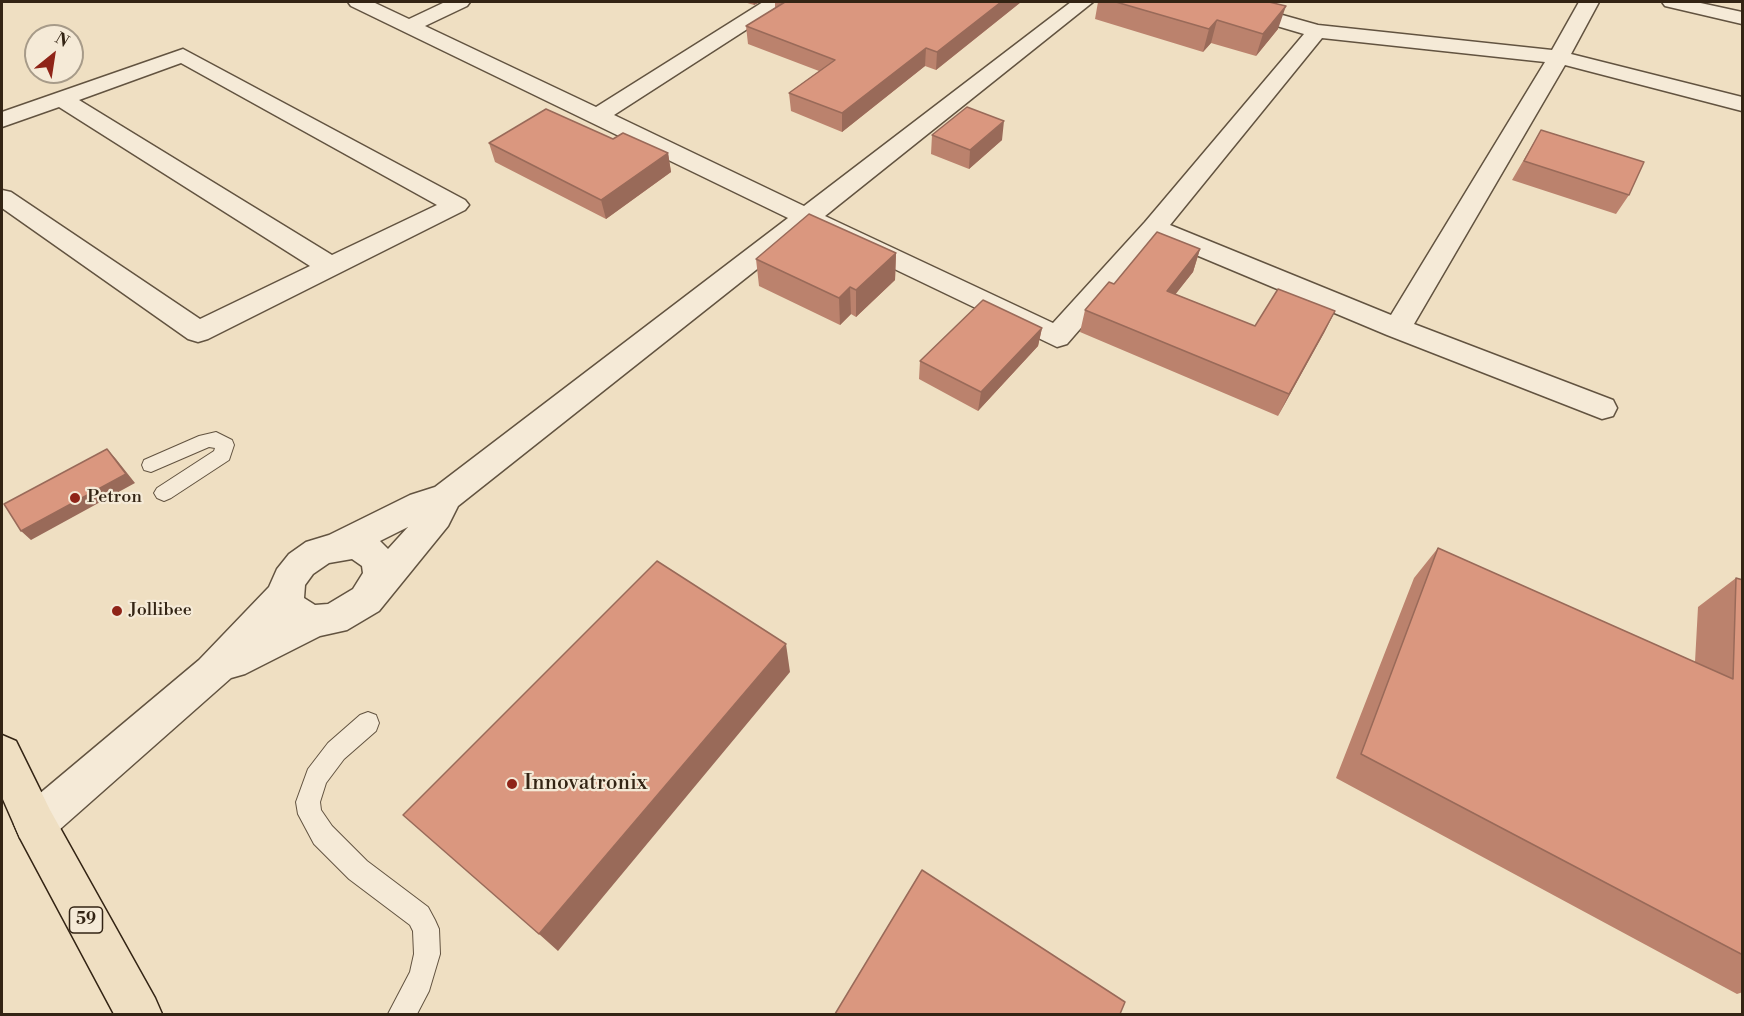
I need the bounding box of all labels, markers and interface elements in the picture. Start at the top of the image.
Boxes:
north arrow [24,24,84,84]
text: N [52,28,72,52]
place label: Petron [87,487,142,509]
marker: Petron [68,491,82,505]
place label: Jollibee [129,600,192,622]
marker: Jollibee [110,604,124,618]
place label: Innovatronix [524,771,648,797]
marker: Innovatronix [505,777,519,791]
road number: 59 [70,907,103,933]

